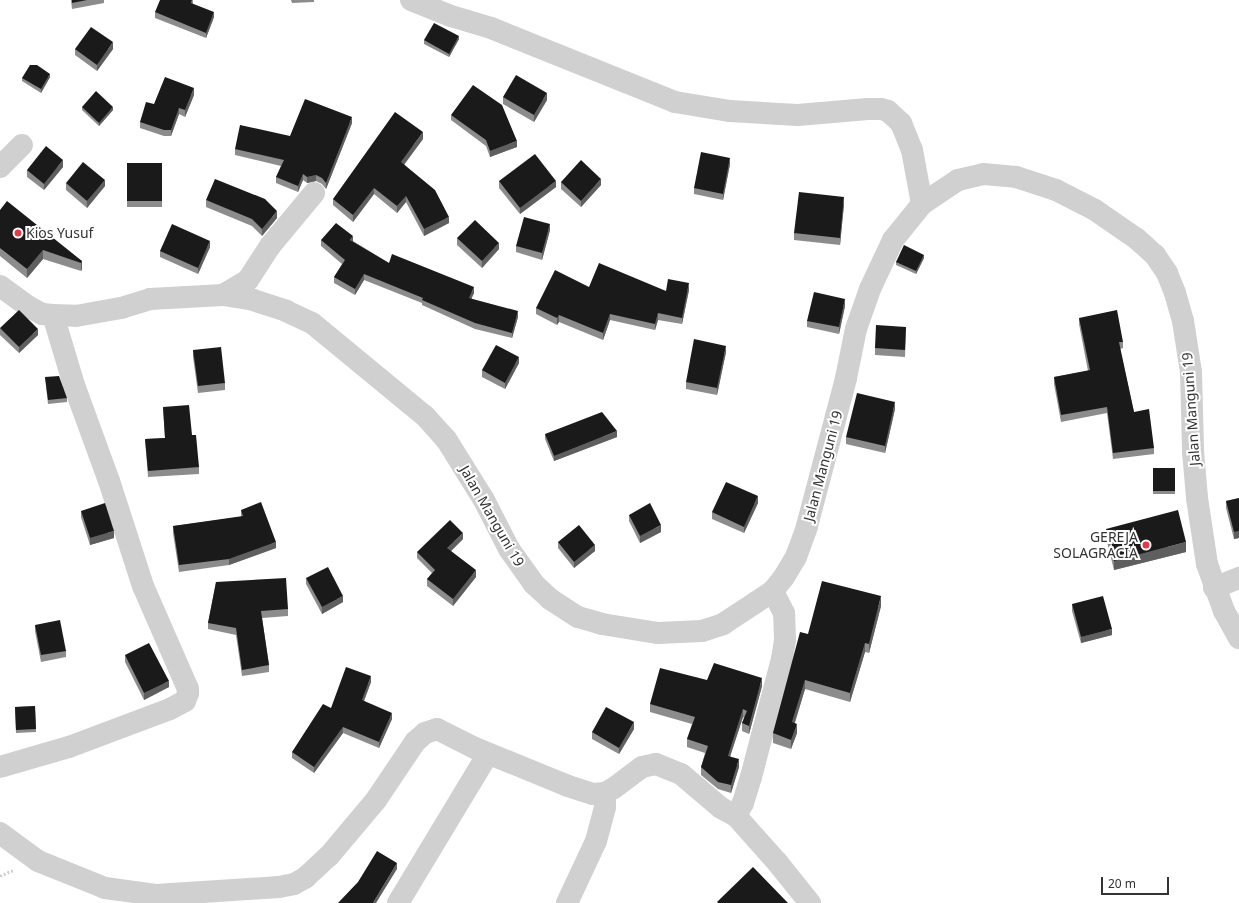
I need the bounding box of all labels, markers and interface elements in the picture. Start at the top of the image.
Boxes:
place label: Kios Yusuf [26,225,93,241]
marker: Kios Yusuf [13,228,23,238]
street label: Jalan Manguni 19 [1179,352,1203,466]
street label: Jalan Manguni 19 [800,409,846,523]
street label: Jalan Manguni 19 [456,463,528,569]
place label: GEREJA SOLAGRACIA [1053,529,1138,562]
marker: GEREJA SOLAGRACIA [1141,540,1151,550]
scale bar [1103,869,1171,895]
text: 20 m [1108,875,1136,892]

